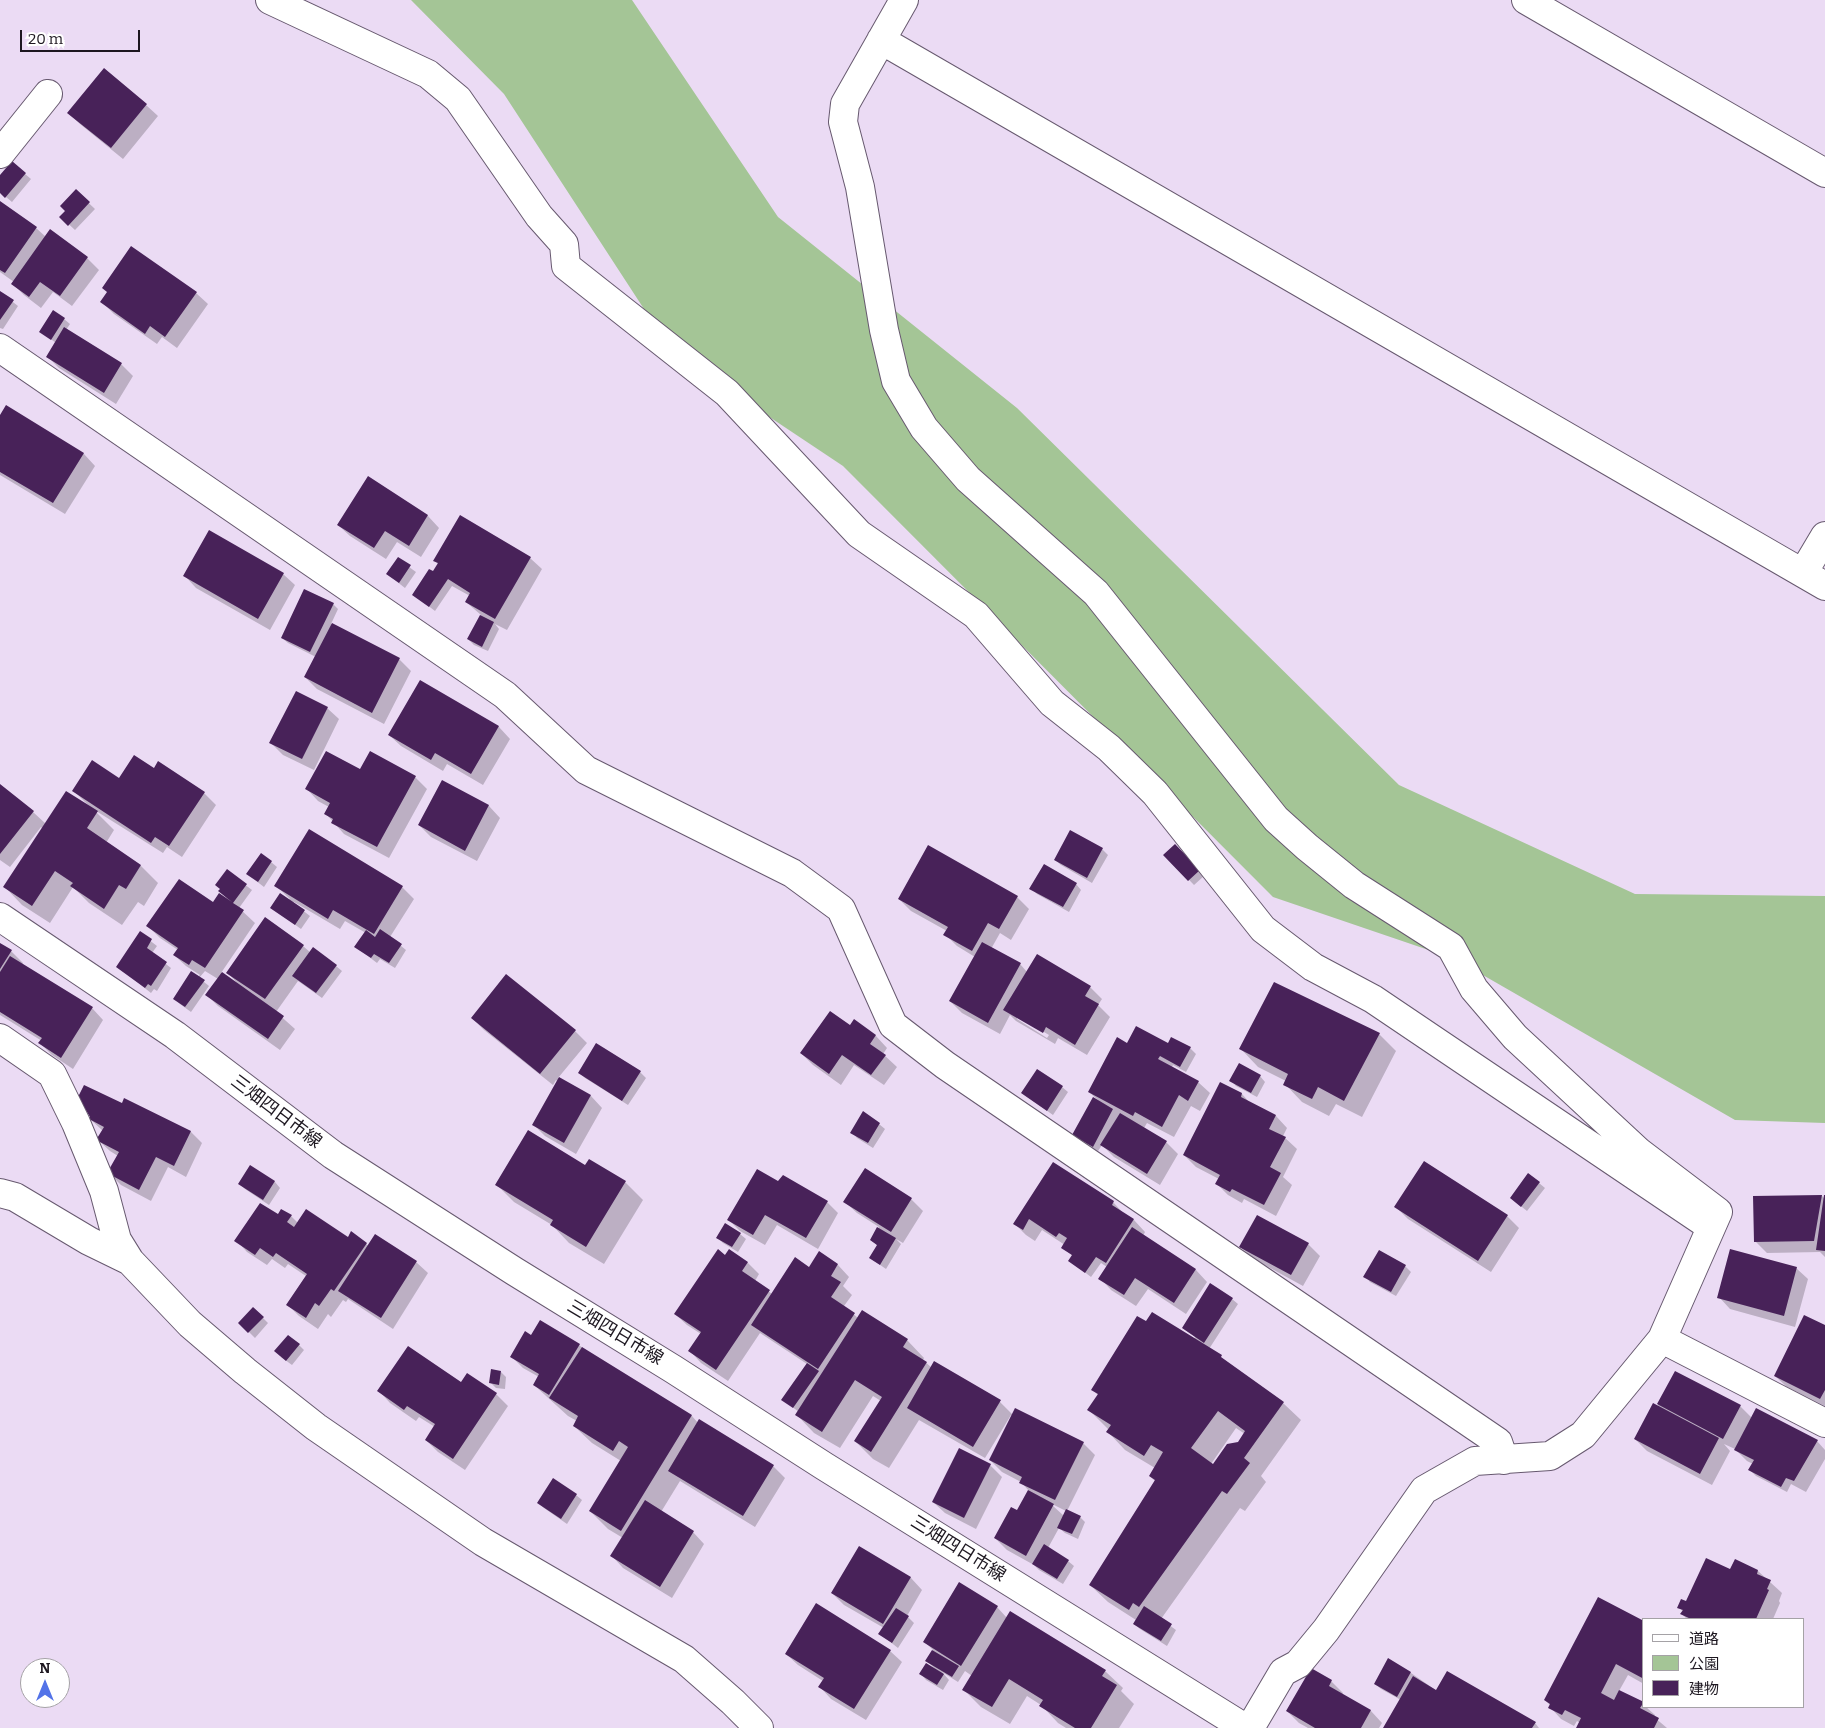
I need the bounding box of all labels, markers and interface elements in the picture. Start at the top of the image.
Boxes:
scale bar [22,20,142,52]
text: 20 m [28,30,63,48]
street label: 三畑四日市線 [226,1071,326,1153]
street label: 三畑四日市線 [563,1296,667,1370]
street label: 三畑四日市線 [906,1511,1010,1587]
legend [1642,1618,1805,1708]
text: 道路 [1689,1630,1719,1648]
text: 公園 [1689,1655,1719,1673]
north arrow [20,1658,70,1708]
text: N [40,1660,50,1677]
text: 建物 [1689,1680,1719,1698]

